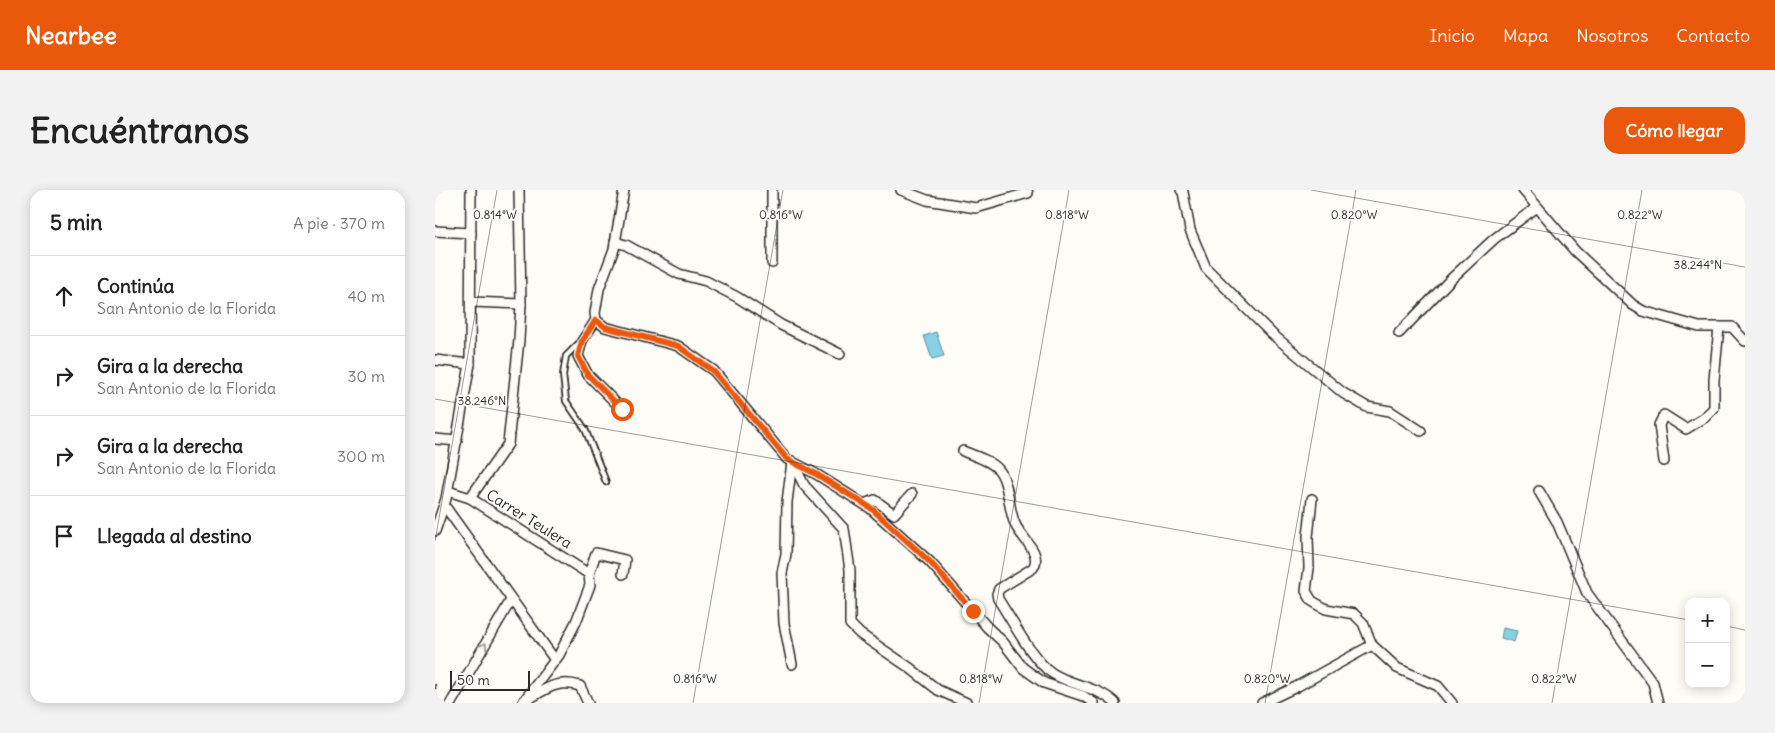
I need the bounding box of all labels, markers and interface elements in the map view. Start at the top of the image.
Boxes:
text: Nearbee [25,20,117,50]
text: Inicio [1429,24,1475,47]
text: Mapa [1503,24,1548,47]
text: Nosotros [1576,24,1648,47]
text: Contacto [1676,24,1750,47]
button: Cómo llegar [1604,107,1745,154]
text: Encuéntranos [30,108,249,152]
text: 0.814°W [473,207,517,222]
text: 0.816°W [759,207,803,222]
text: 0.818°W [1045,207,1089,222]
text: 0.820°W [1331,207,1377,222]
text: 0.822°W [1617,207,1663,222]
text: 5 min [50,209,102,236]
text: A pie · 370 m [293,213,385,233]
text: 38.244°N [1674,257,1722,272]
text: Continúa [97,274,174,298]
icon: ahead [50,282,78,310]
text: 40 m [347,286,385,306]
text: San Antonio de la Florida [97,298,276,318]
text: Gira a la derecha [97,354,243,378]
icon: right [50,362,78,390]
text: 30 m [348,366,385,386]
text: San Antonio de la Florida [97,378,276,398]
text: 38.246°N [458,393,506,408]
route start [611,398,634,421]
text: Gira a la derecha [97,434,243,458]
icon: right [50,442,78,470]
text: 300 m [337,446,385,466]
text: San Antonio de la Florida [97,458,276,478]
street label: Carrer Teulera [483,485,576,553]
icon: arrive [50,522,78,550]
text: Llegada al destino [97,524,252,548]
map controls [1685,598,1730,688]
button: + [1685,598,1730,643]
route end [962,600,985,623]
one-way arrow [478,642,488,651]
button: − [1685,643,1730,688]
scale bar [450,668,530,691]
text: 50 m [457,671,490,689]
text: 0.816°W [673,671,717,686]
text: 0.818°W [959,671,1003,686]
text: 0.820°W [1244,671,1290,686]
text: 0.822°W [1531,671,1577,686]

